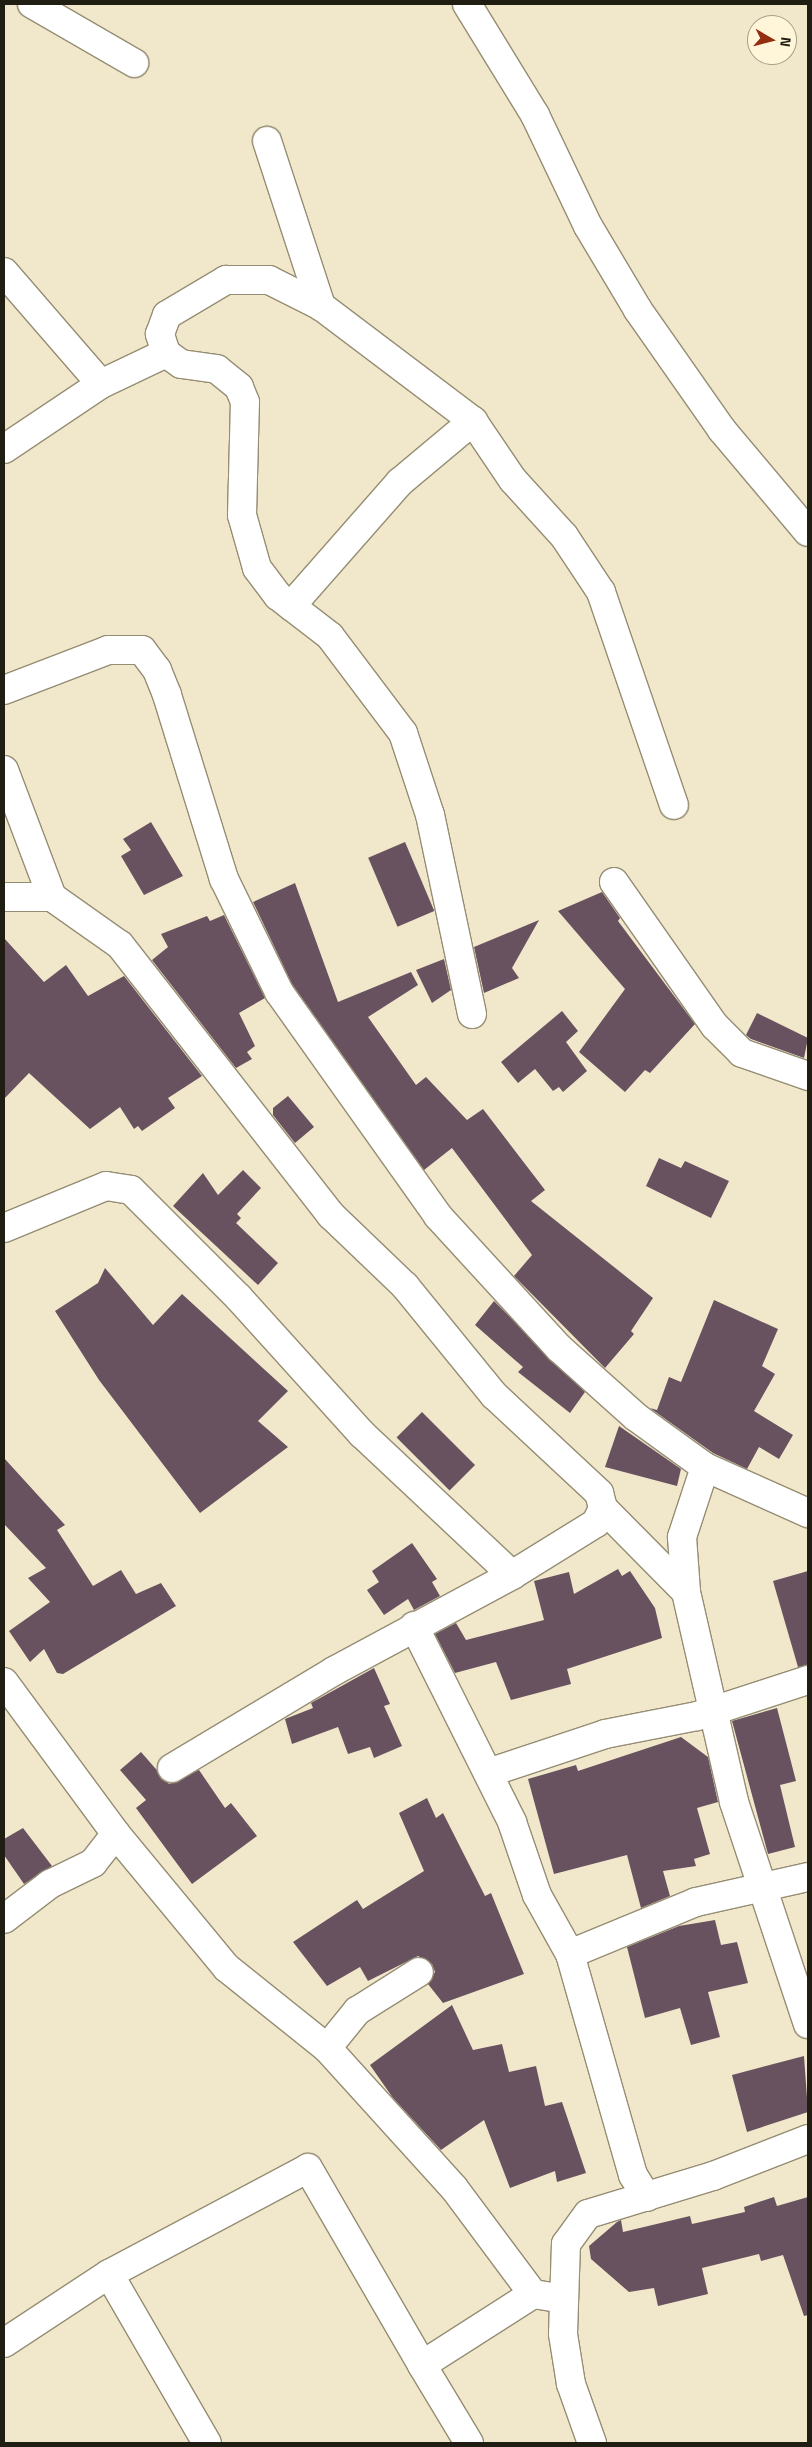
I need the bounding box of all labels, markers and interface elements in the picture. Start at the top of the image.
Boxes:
north arrow [747,15,797,65]
text: N [775,36,797,48]

